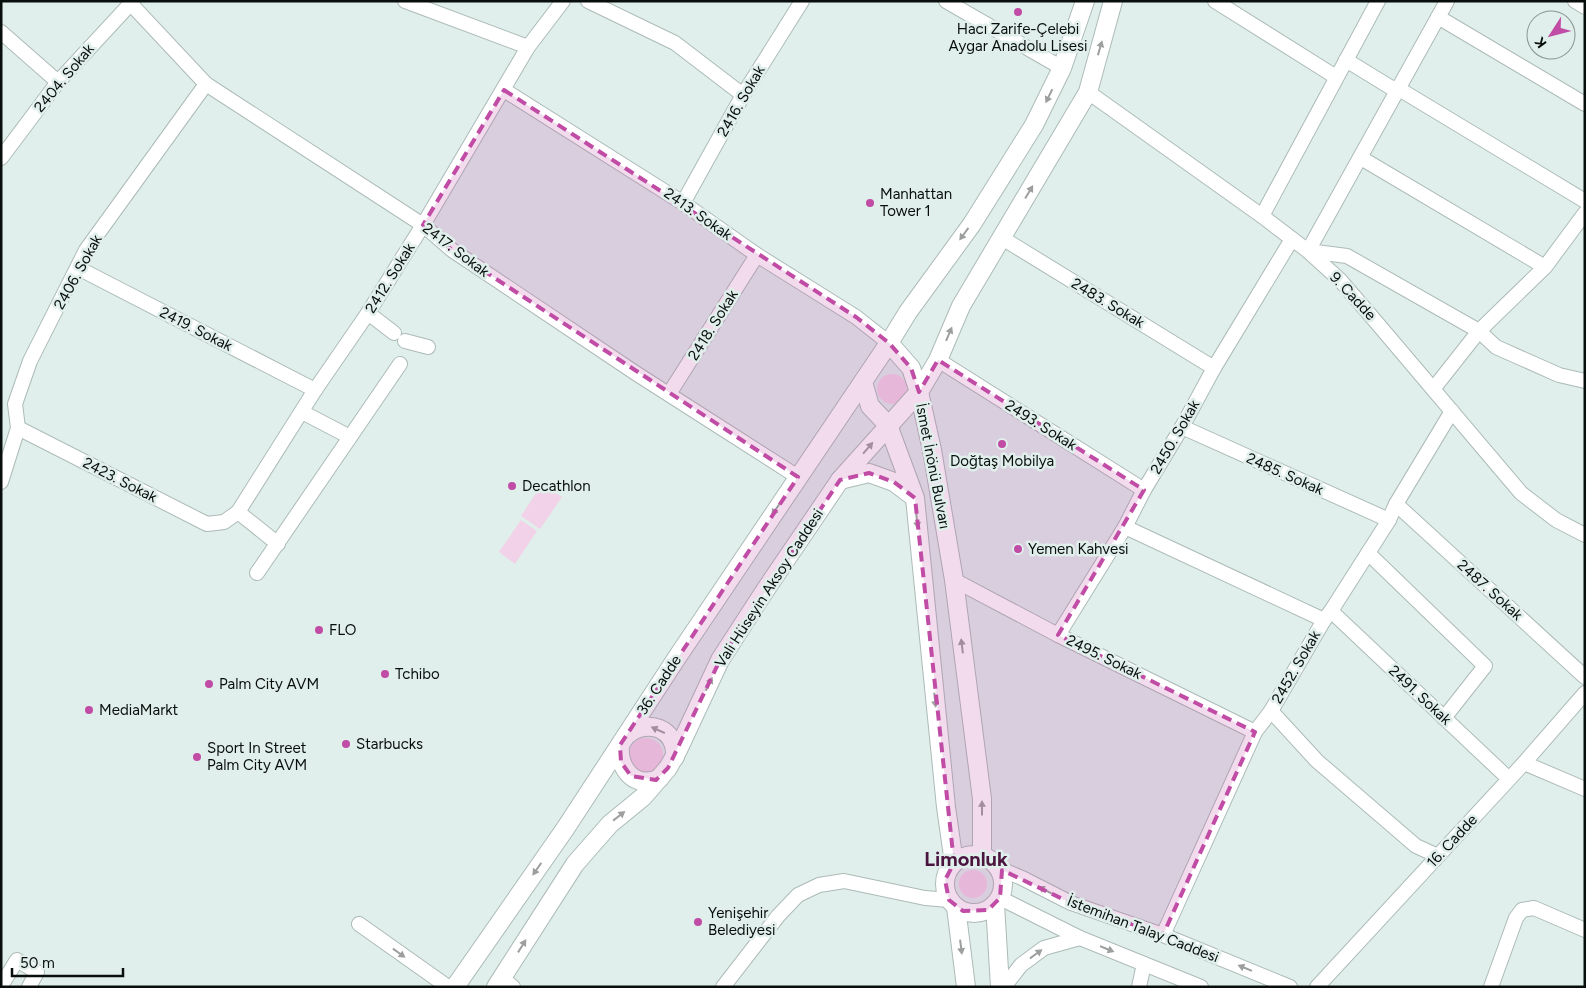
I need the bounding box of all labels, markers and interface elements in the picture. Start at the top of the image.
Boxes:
marker: Hacı Zarife-Çelebi Aygar Anadolu Lisesi [1012,6,1024,18]
north arrow [1526,10,1576,60]
place label: Hacı Zarife-Çelebi Aygar Anadolu Lisesi [949,20,1087,55]
text: K [1531,33,1551,51]
street label: 2404. Sokak [30,40,98,116]
one-way arrow [1097,40,1105,55]
street label: 2416. Sokak [713,62,769,140]
one-way arrow [1045,88,1053,103]
street label: 2413. Sokak [661,184,736,244]
place label: Manhattan Tower 1 [880,185,952,220]
one-way arrow [1024,186,1033,199]
marker: Manhattan Tower 1 [864,197,876,209]
street label: 2417. Sokak [419,219,493,281]
one-way arrow [959,227,970,240]
street label: 2406. Sokak [50,231,106,312]
street label: 2412. Sokak [361,239,419,316]
street label: 9. Cadde [1326,268,1380,324]
street label: 2483. Sokak [1068,274,1148,332]
street label: 2418. Sokak [684,286,742,364]
street label: 2419. Sokak [157,303,236,355]
one-way arrow [946,326,953,341]
street label: 2493. Sokak [1002,396,1081,455]
street label: 2450. Sokak [1147,396,1204,477]
street label: İsmet İnönü Bulvarı [912,402,954,530]
marker: Doğtaş Mobilya [996,438,1008,450]
one-way arrow [862,443,874,455]
street label: 2485. Sokak [1244,449,1327,499]
place label: Doğtaş Mobilya [950,452,1054,470]
street label: 2423. Sokak [80,454,161,507]
place label: Decathlon [522,477,591,495]
marker: Decathlon [506,480,518,492]
one-way arrow [772,503,781,516]
street label: Vali Hüseyin Aksoy Caddesi [711,505,827,671]
one-way arrow [913,513,921,529]
place label: Yemen Kahvesi [1028,540,1129,558]
marker: Yemen Kahvesi [1012,543,1024,555]
street label: 2487. Sokak [1454,556,1527,625]
place label: FLO [329,621,356,639]
marker: FLO [313,624,325,636]
street label: 2452. Sokak [1268,627,1325,707]
street label: 2495. Sokak [1063,631,1145,683]
one-way arrow [958,638,966,654]
street label: 36. Cadde [633,652,685,718]
street label: 2491. Sokak [1385,661,1456,729]
place label: Tchibo [395,665,440,683]
marker: Tchibo [379,668,391,680]
place label: Palm City AVM [219,675,319,693]
one-way arrow [705,677,713,691]
marker: Palm City AVM [203,678,215,690]
one-way arrow [931,693,939,709]
place label: MediaMarkt [99,701,178,719]
marker: MediaMarkt [83,704,95,716]
one-way arrow [650,725,665,734]
place label: Starbucks [356,735,423,753]
marker: Starbucks [340,738,352,750]
place label: Sport In Street Palm City AVM [207,739,307,774]
marker: Sport In Street Palm City AVM [191,751,203,763]
one-way arrow [978,799,986,815]
one-way arrow [612,811,625,822]
street label: 16. Cadde [1423,811,1481,871]
district label: Limonluk [924,847,1008,871]
one-way arrow [532,862,542,876]
one-way arrow [1038,886,1053,894]
street label: İstemihan Talay Caddesi [1064,892,1222,966]
place label: Yenişehir Belediyesi [708,904,776,939]
marker: Yenişehir Belediyesi [692,916,704,928]
one-way arrow [518,939,527,952]
one-way arrow [957,939,965,955]
one-way arrow [1100,945,1115,953]
scale bar [12,946,124,978]
one-way arrow [392,948,405,958]
one-way arrow [1030,949,1043,959]
text: 50 m [20,954,55,972]
one-way arrow [1238,964,1252,972]

